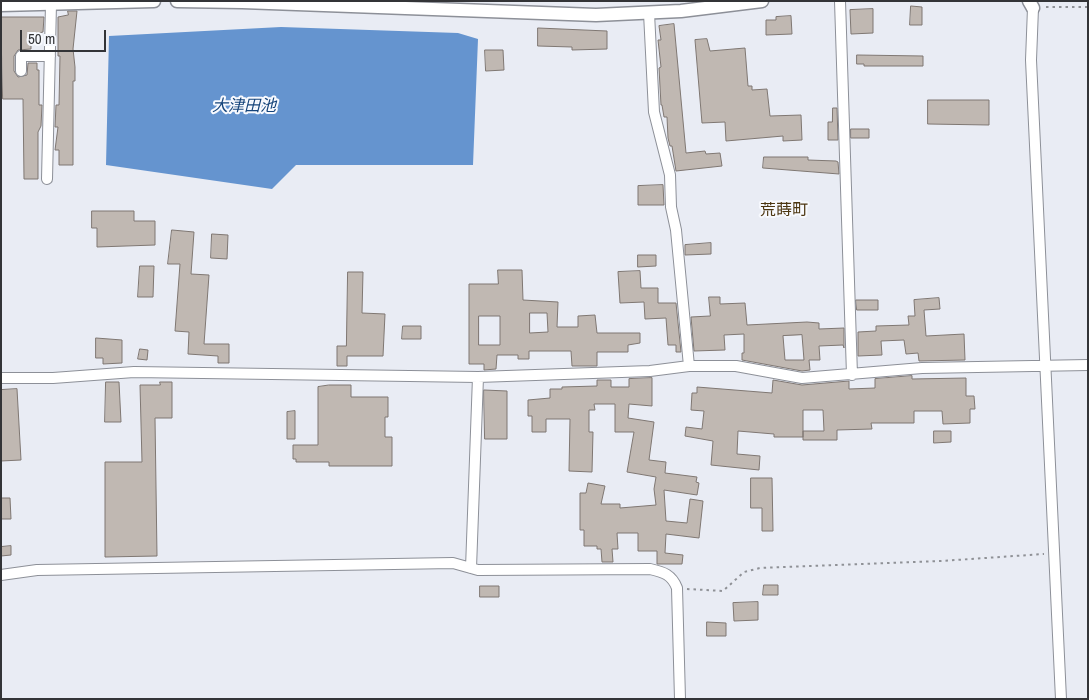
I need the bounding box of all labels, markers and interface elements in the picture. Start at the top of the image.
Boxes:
scale bar [22,20,109,52]
text: 50 m [28,28,55,49]
water label: 大津田池 [212,97,276,117]
district label: 荒蒔町 [760,201,808,221]

